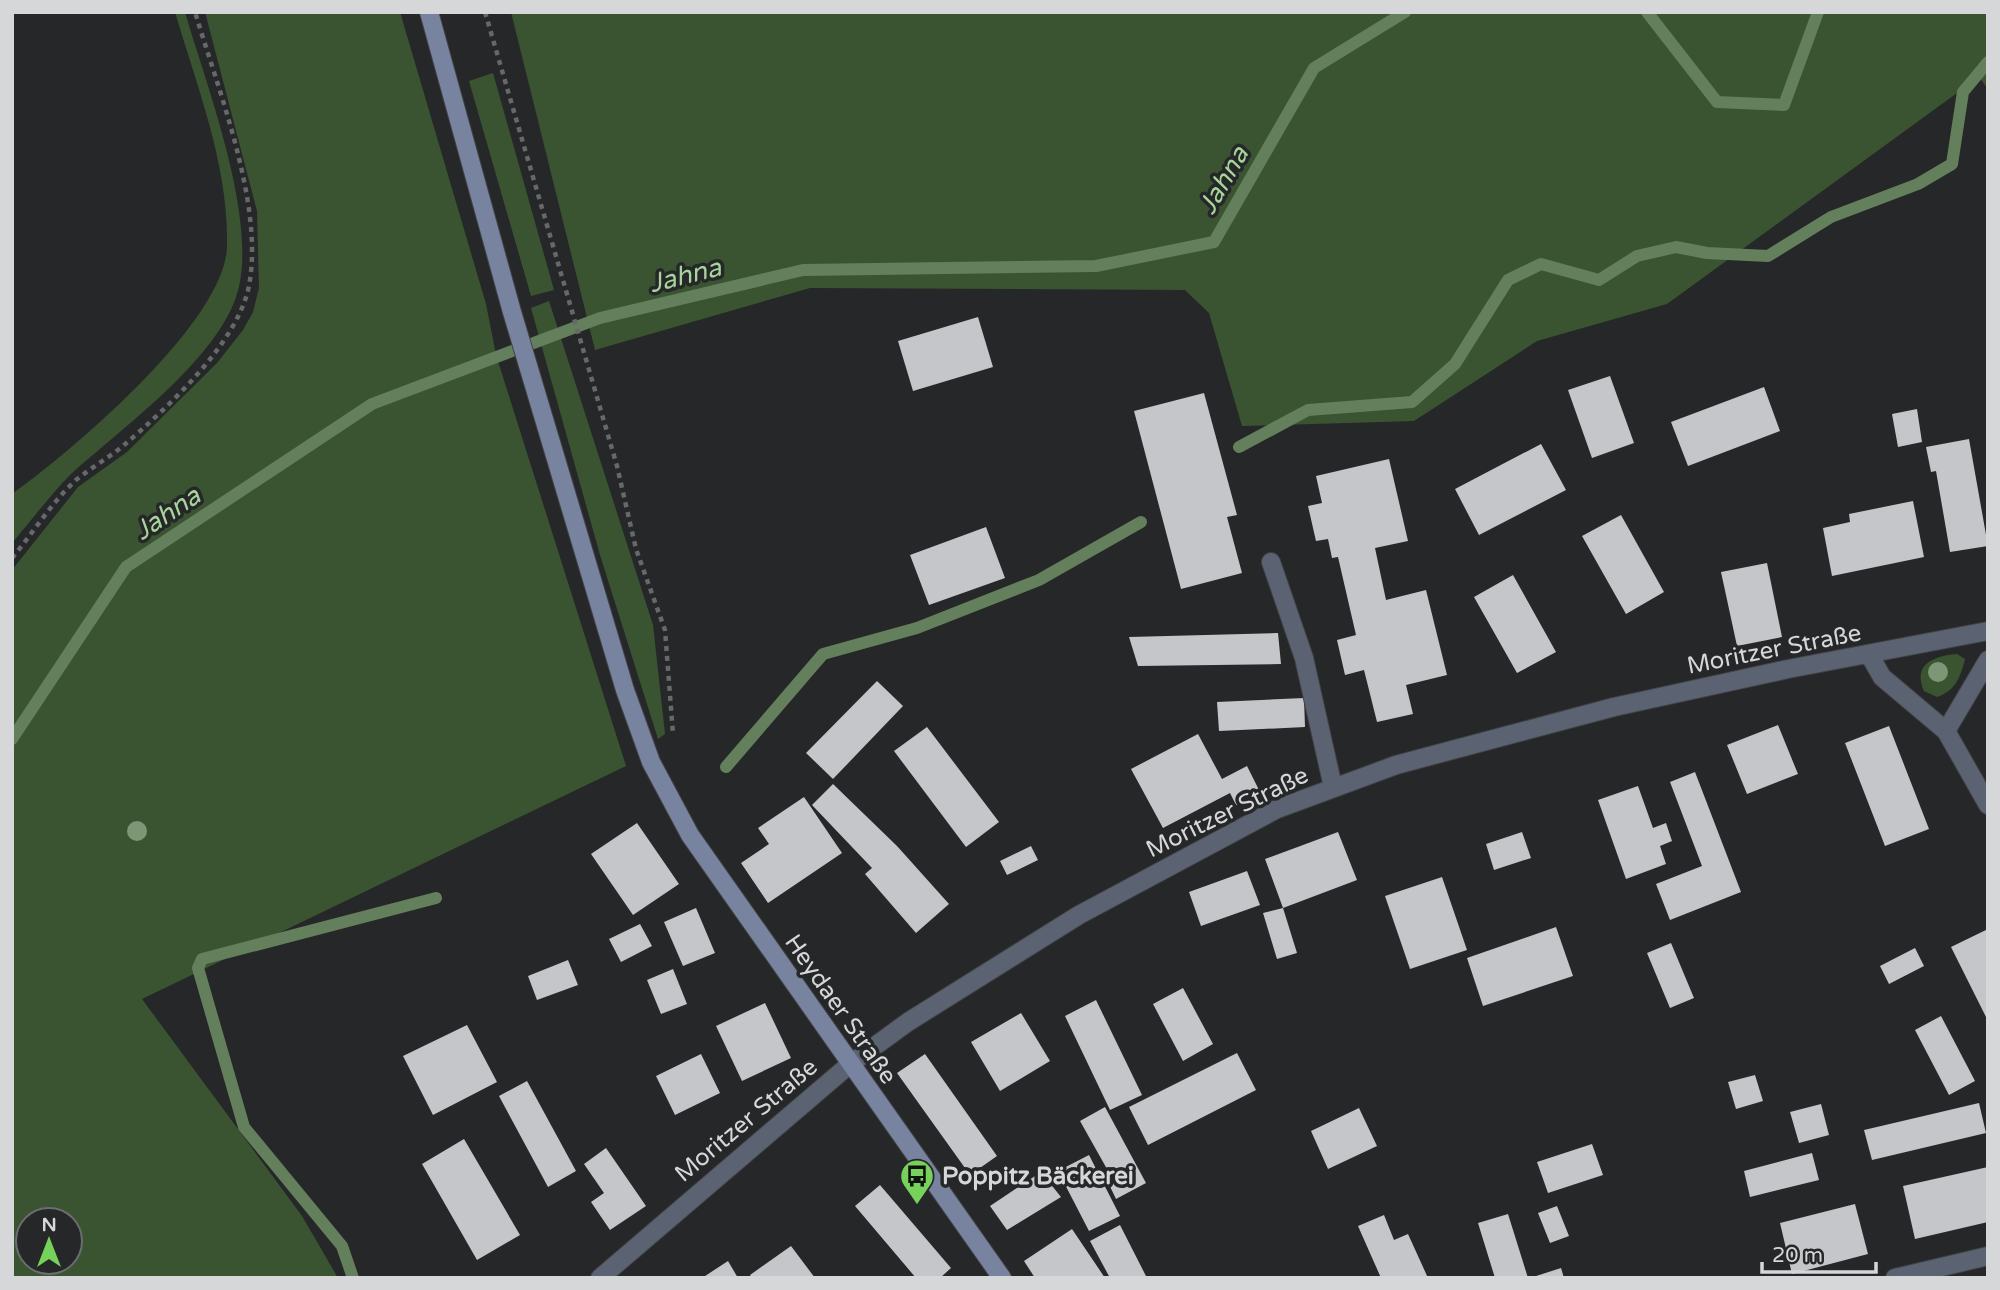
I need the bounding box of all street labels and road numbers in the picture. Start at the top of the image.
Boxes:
street label: Moritzer Straße [1684,618,1864,681]
street label: Moritzer Straße [1141,761,1313,864]
street label: Heydaer Straße [778,929,903,1090]
street label: Moritzer Straße [669,1052,823,1188]

